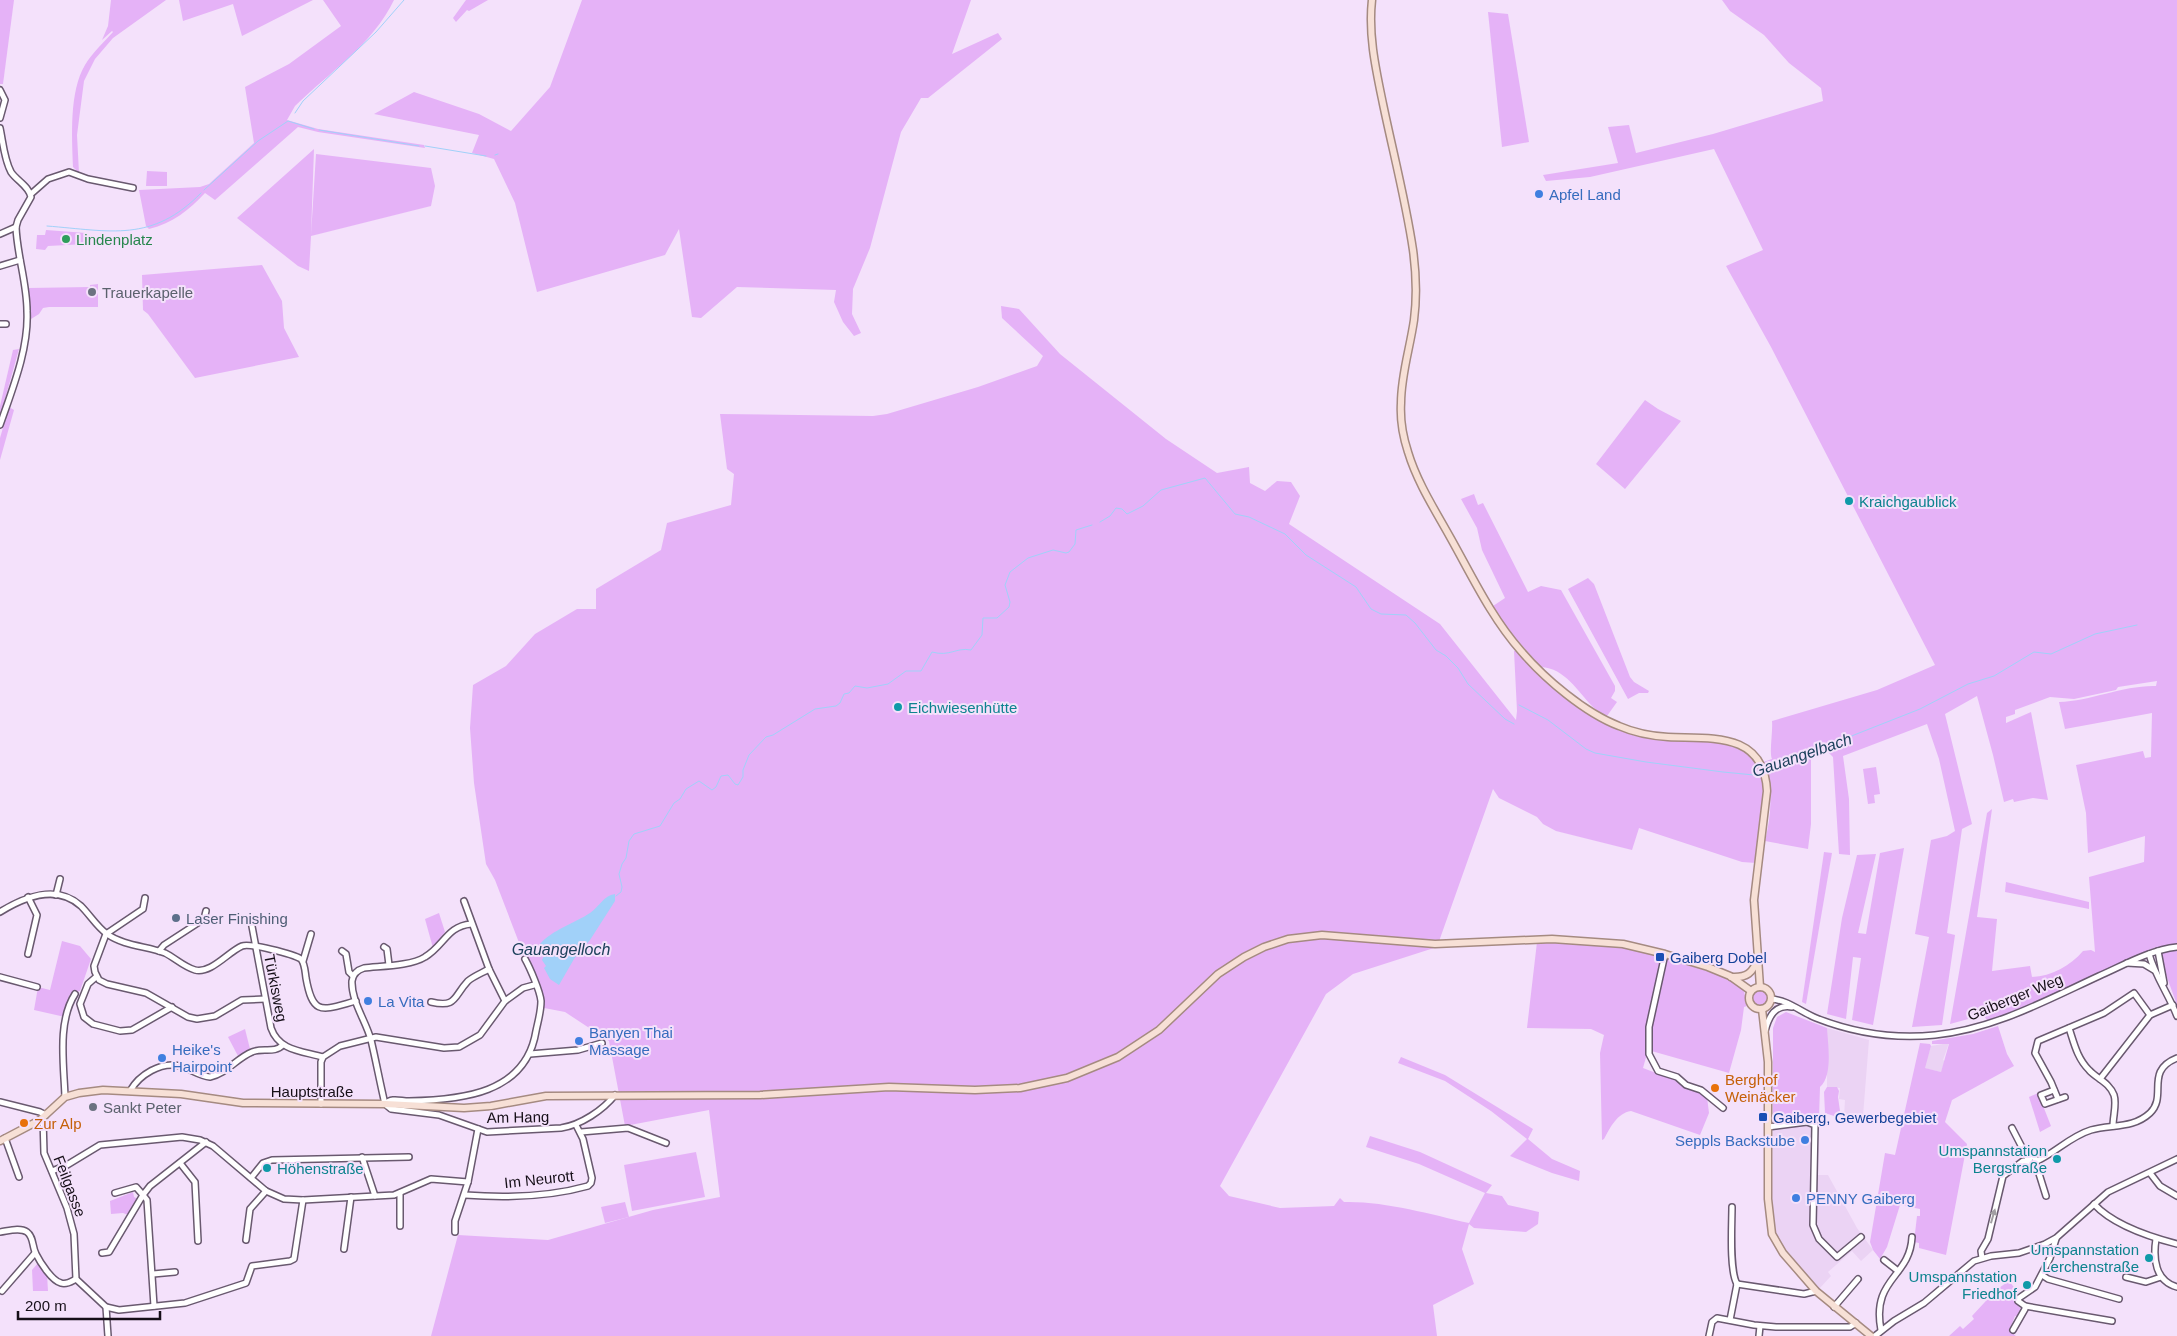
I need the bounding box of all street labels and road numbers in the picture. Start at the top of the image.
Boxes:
street label: Türkisweg [261,953,291,1023]
street label: Gaiberger Weg [1965,970,2065,1024]
street label: Hauptstraße [271,1083,353,1100]
street label: Am Hang [487,1108,549,1126]
street label: Feilgasse [51,1153,89,1219]
street label: Im Neurott [503,1167,576,1191]

